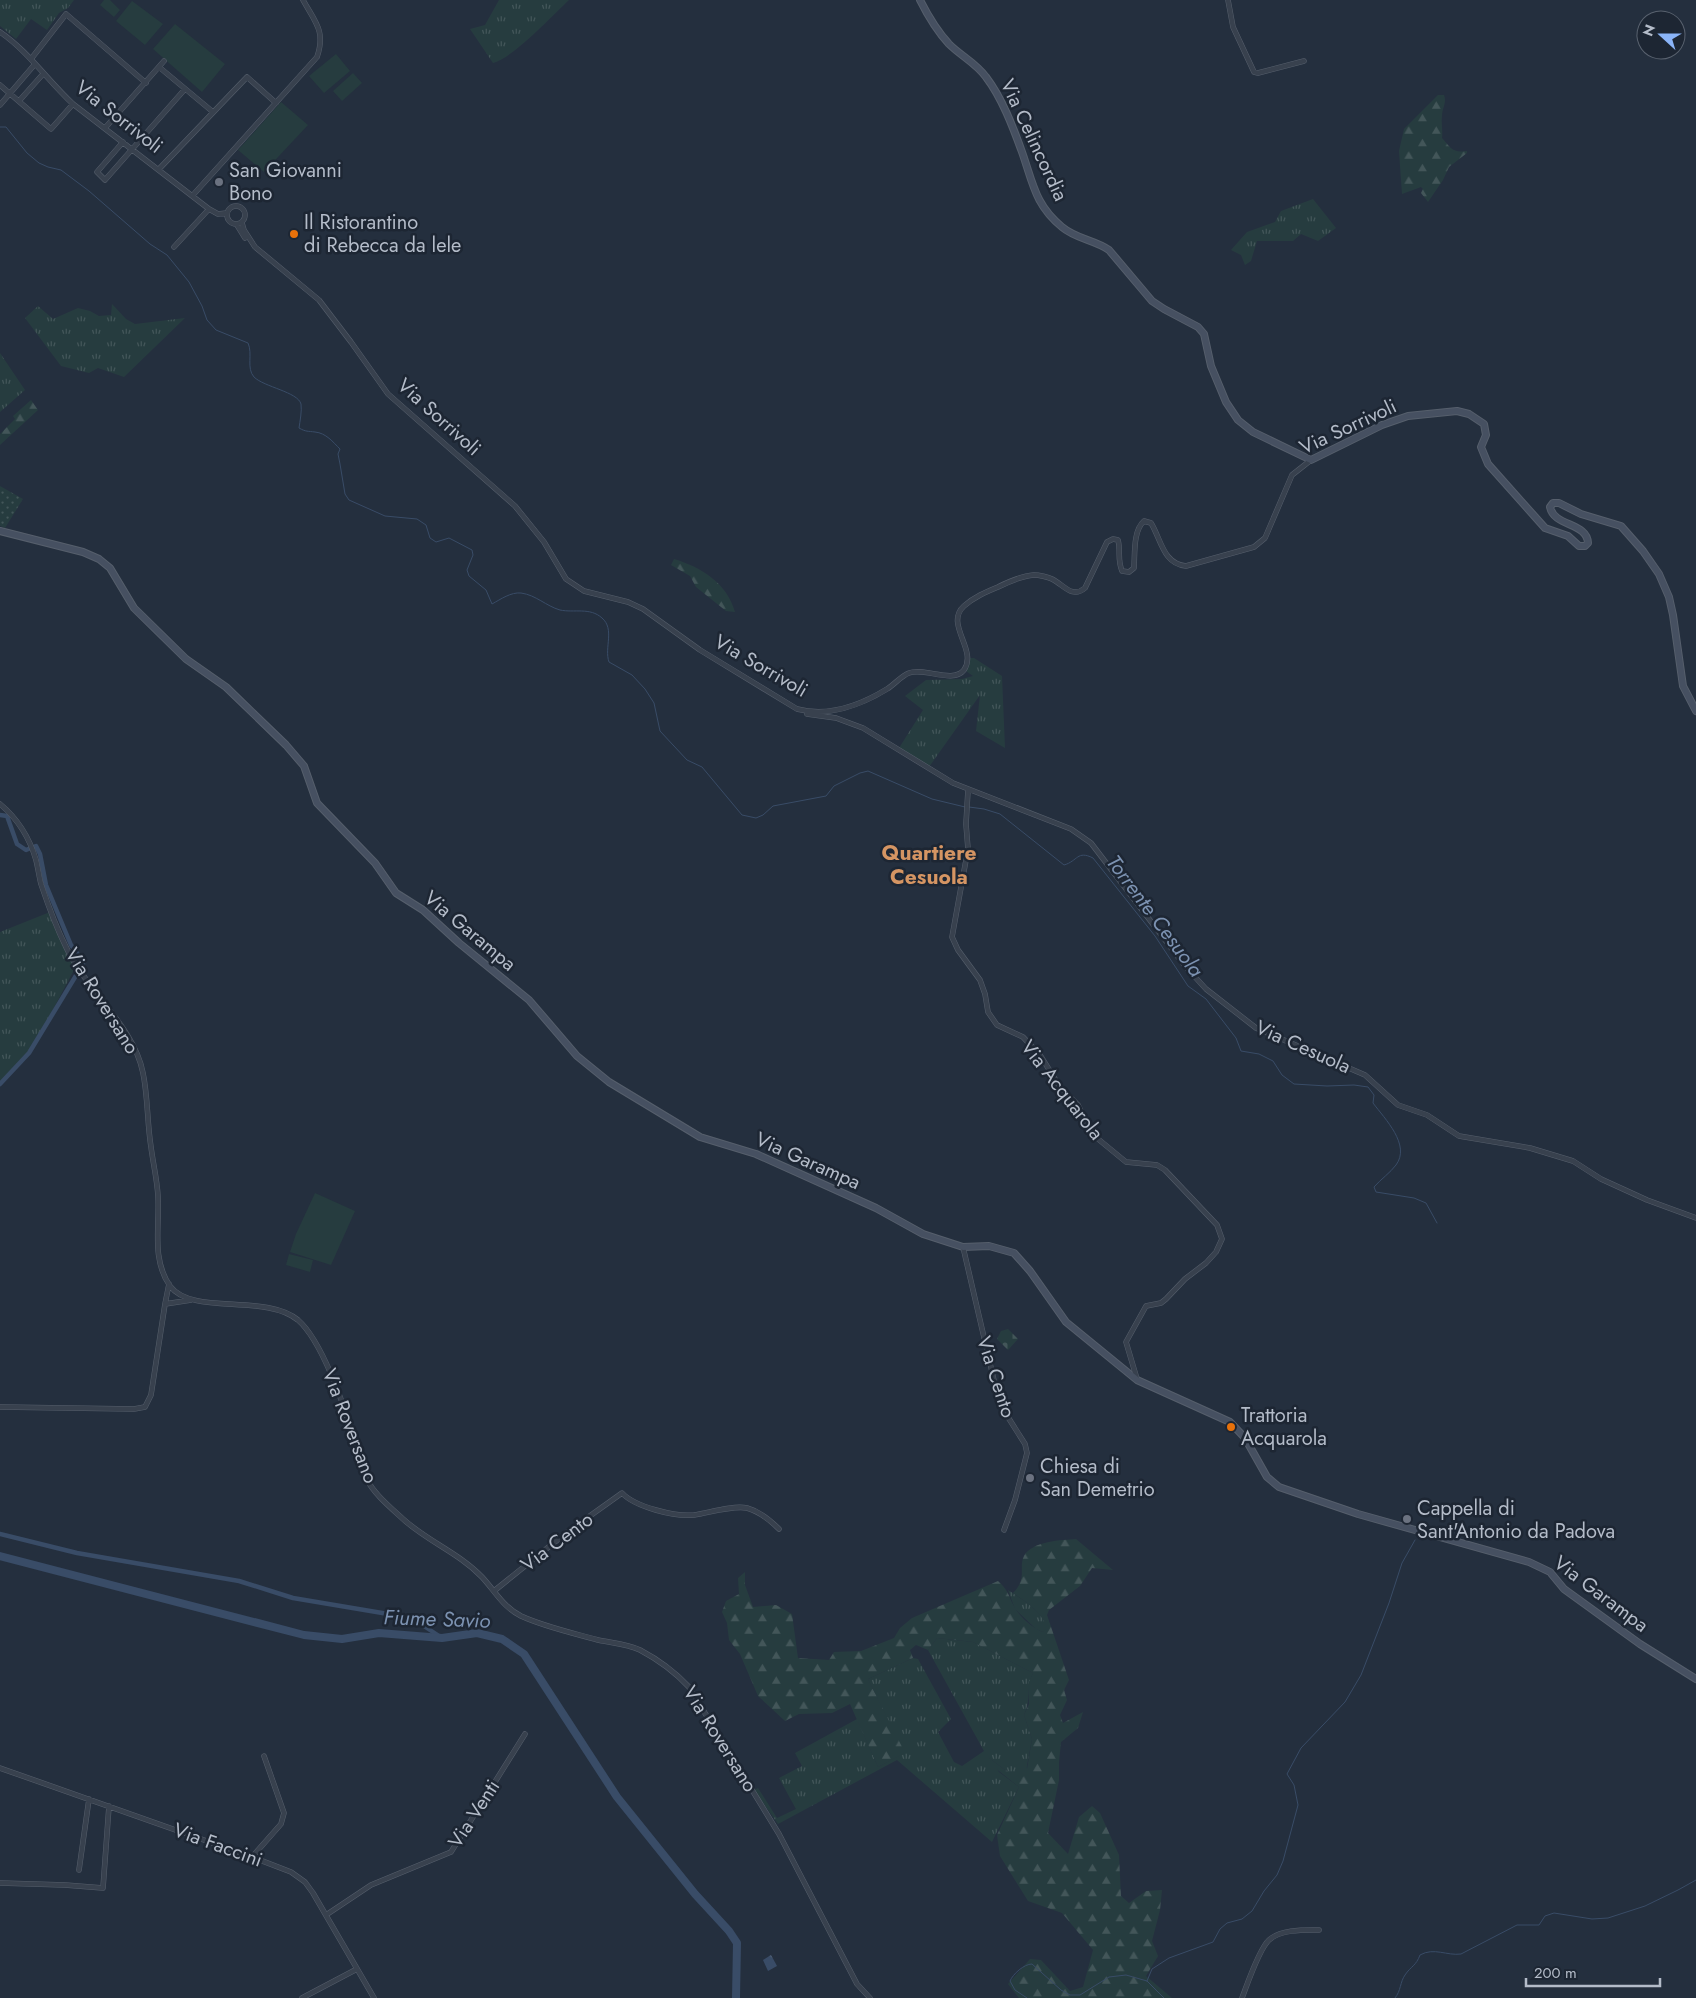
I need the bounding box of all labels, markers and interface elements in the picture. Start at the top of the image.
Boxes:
north arrow [1636,10,1686,60]
text: N [1638,22,1660,39]
street label: Via Sorrivoli [69,74,169,160]
street label: Via Celincordia [993,74,1075,206]
place label: San Giovanni Bono [229,156,342,208]
marker: San Giovanni Bono [213,176,225,188]
place label: Il Ristorantino di Rebecca da lele [304,208,461,260]
marker: Il Ristorantino di Rebecca da lele [288,228,300,240]
street label: Via Sorrivoli [391,371,487,463]
street label: Via Sorrivoli [1295,392,1401,462]
street label: Via Sorrivoli [709,627,813,705]
district label: Quartiere Cesuola [881,838,977,892]
water label: Torrente Cesuola [1099,849,1211,984]
street label: Via Garampa [418,884,522,978]
street label: Via Roversano [58,942,146,1060]
street label: Via Cesuola [1251,1013,1355,1081]
street label: Via Acquarola [1014,1034,1110,1146]
street label: Via Garampa [751,1125,865,1197]
street label: Via Cento [969,1332,1023,1422]
street label: Via Roversano [315,1365,385,1488]
place label: Trattoria Acquarola [1241,1401,1327,1453]
marker: Trattoria Acquarola [1225,1421,1237,1433]
place label: Chiesa di San Demetrio [1040,1452,1155,1504]
marker: Chiesa di San Demetrio [1024,1472,1036,1484]
place label: Cappella di Sant'Antonio da Padova [1417,1494,1615,1546]
street label: Via Cento [515,1505,599,1579]
marker: Cappella di Sant'Antonio da Padova [1401,1513,1413,1525]
street label: Via Garampa [1547,1549,1655,1639]
water label: Fiume Savio [383,1602,491,1636]
street label: Via Roversano [676,1680,764,1798]
street label: Via Venti [441,1774,507,1854]
street label: Via Faccini [169,1815,267,1875]
scale bar [1526,1956,1660,1988]
text: 200 m [1534,1962,1577,1984]

